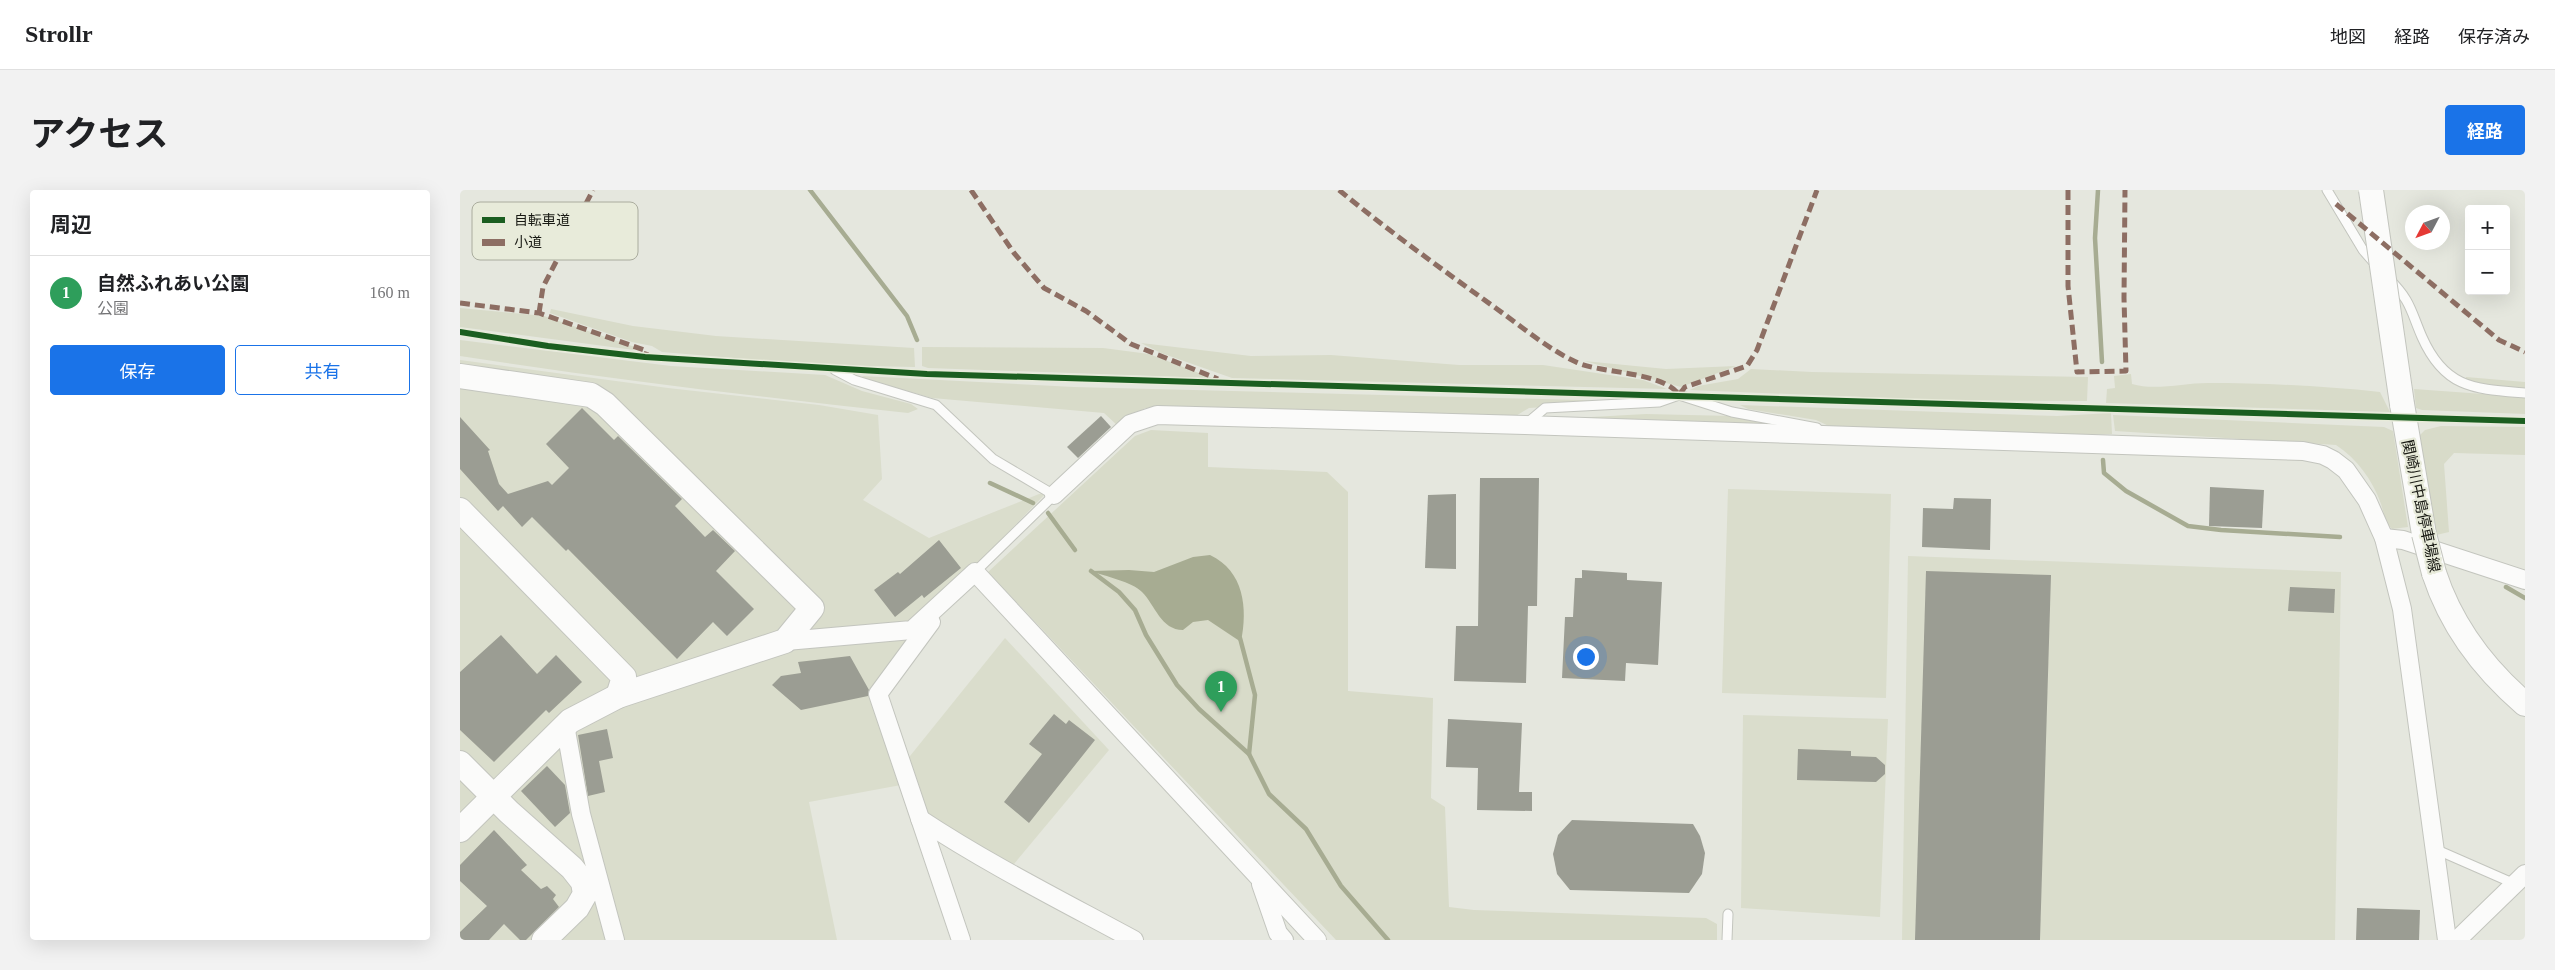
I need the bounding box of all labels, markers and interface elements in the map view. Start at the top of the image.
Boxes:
text: Strollr [25,21,93,47]
text: 地図 [2330,27,2366,47]
text: 経路 [2394,27,2430,47]
text: 保存済み [2458,27,2530,47]
button: 経路 [2445,105,2525,155]
text: アクセス [30,115,168,154]
legend [472,202,638,260]
north arrow [2405,205,2450,250]
map controls [2465,205,2510,295]
button: + [2465,205,2510,250]
text: 周辺 [50,213,92,237]
text: 自転車道 [514,213,570,228]
text: 小道 [514,235,542,250]
button: − [2465,250,2510,295]
text: 自然ふれあい公園 [97,273,249,294]
text: 1 [62,284,70,301]
text: 160 m [370,284,410,301]
text: 公園 [97,300,129,317]
button: 保存 [50,345,225,395]
button: 共有 [235,345,410,395]
street label: 関崎川中島停車場線 [2399,438,2443,574]
your location [1573,644,1599,670]
pin: 1 [1205,671,1237,712]

